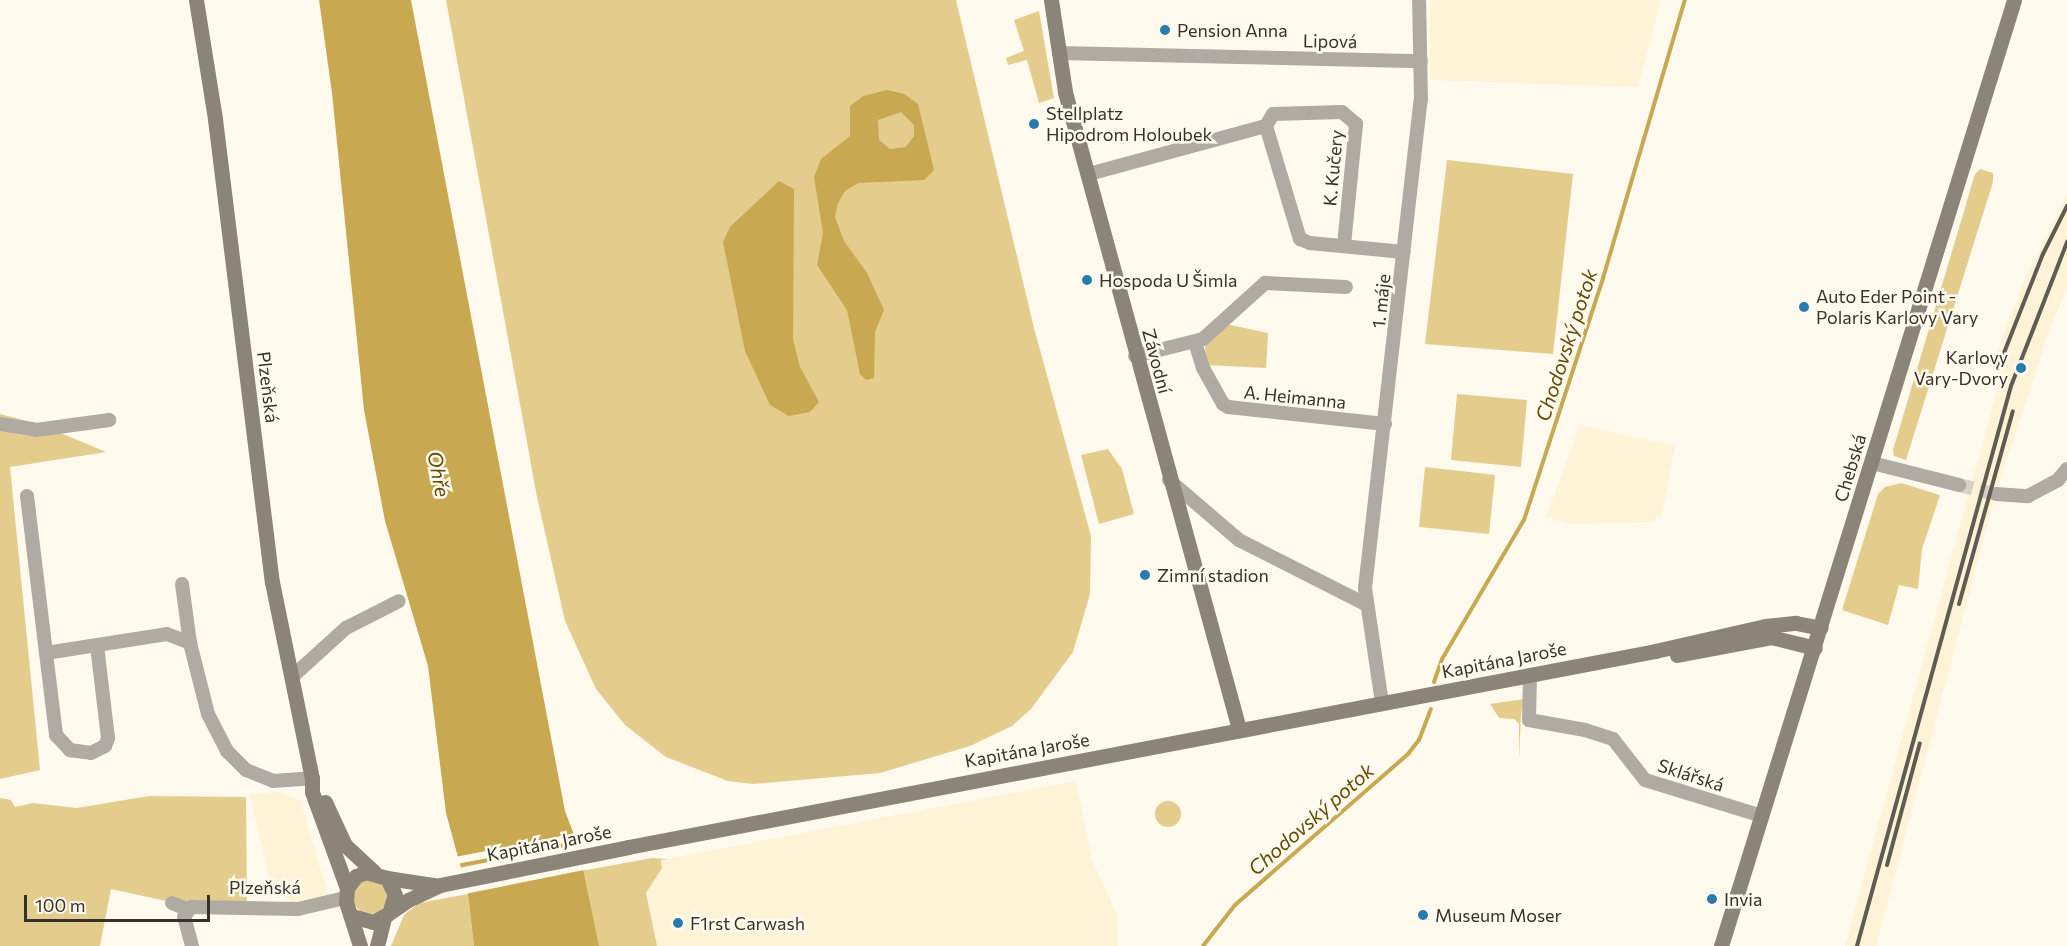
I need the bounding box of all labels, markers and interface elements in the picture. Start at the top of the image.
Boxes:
place label: Pension Anna [1177,19,1288,41]
marker: Pension Anna [1158,23,1172,37]
street label: Lipová [1303,30,1357,52]
place label: Stellplatz Hipodrom Holoubek [1046,103,1212,146]
marker: Stellplatz Hipodrom Holoubek [1027,117,1041,131]
street label: K. Kučery [1319,129,1347,207]
water label: Chodovský potok [1530,266,1602,424]
place label: Hospoda U Šimla [1099,269,1237,291]
marker: Hospoda U Šimla [1080,273,1094,287]
street label: 1. máje [1367,273,1395,329]
place label: Auto Eder Point - Polaris Karlovy Vary [1816,286,1978,328]
marker: Auto Eder Point - Polaris Karlovy Vary [1797,300,1811,314]
street label: Závodní [1138,326,1176,396]
place label: Karlovy Vary-Dvory [1914,347,2008,389]
street label: Plzeňská [253,350,283,424]
marker: Karlovy Vary-Dvory [2012,359,2030,377]
street label: A. Heimanna [1243,381,1347,413]
street label: Chebská [1829,431,1871,505]
water label: Ohře [423,449,455,499]
place label: Zimní stadion [1157,564,1269,586]
marker: Zimní stadion [1138,568,1152,582]
street label: Kapitána Jaroše [1440,637,1568,683]
street label: Kapitána Jaroše [963,728,1091,772]
street label: Sklářská [1655,754,1727,796]
water label: Chodovský potok [1243,758,1379,880]
street label: Kapitána Jaroše [485,820,613,866]
street label: Plzeňská [229,876,301,898]
scale bar [27,883,213,921]
place label: Invia [1724,888,1762,910]
marker: Invia [1705,892,1719,906]
text: 100 m [35,894,85,916]
place label: Museum Moser [1435,904,1562,926]
marker: Museum Moser [1416,908,1430,922]
place label: F1rst Carwash [690,912,805,934]
marker: F1rst Carwash [671,916,685,930]

